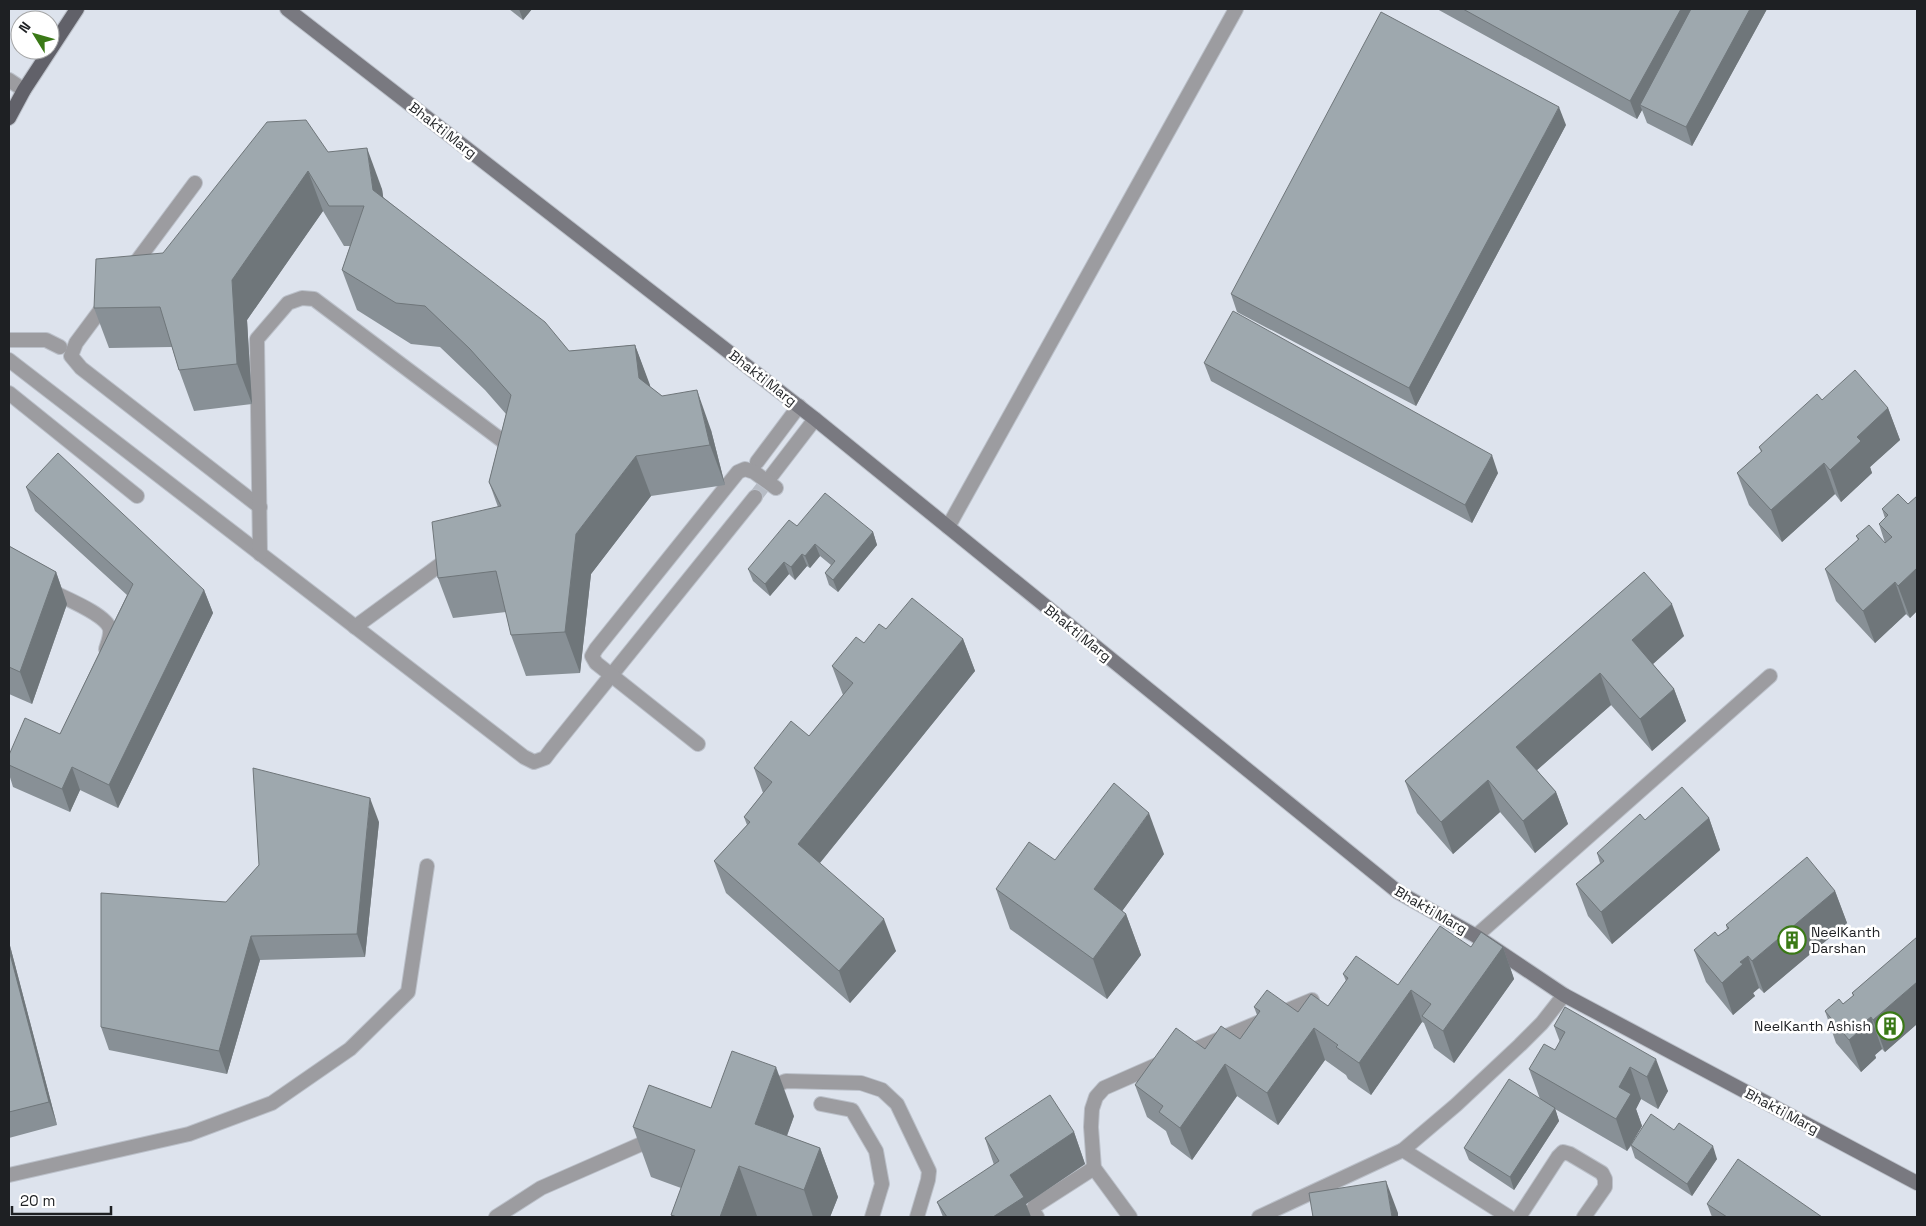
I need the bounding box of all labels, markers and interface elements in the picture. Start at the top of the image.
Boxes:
north arrow [10,10,60,60]
text: N [15,18,35,36]
street label: Bhakti Marg [406,98,480,162]
street label: Bhakti Marg [726,346,800,410]
street label: Bhakti Marg [1041,600,1115,666]
street label: Bhakti Marg [1391,882,1471,938]
place label: NeelKanth Darshan [1811,923,1880,957]
building icon: NeelKanth Darshan [1777,925,1807,955]
building icon: NeelKanth Ashish [1875,1011,1905,1041]
place label: NeelKanth Ashish [1754,1017,1871,1035]
street label: Bhakti Marg [1742,1084,1822,1138]
scale bar [12,1184,111,1216]
text: 20 m [20,1191,55,1210]

